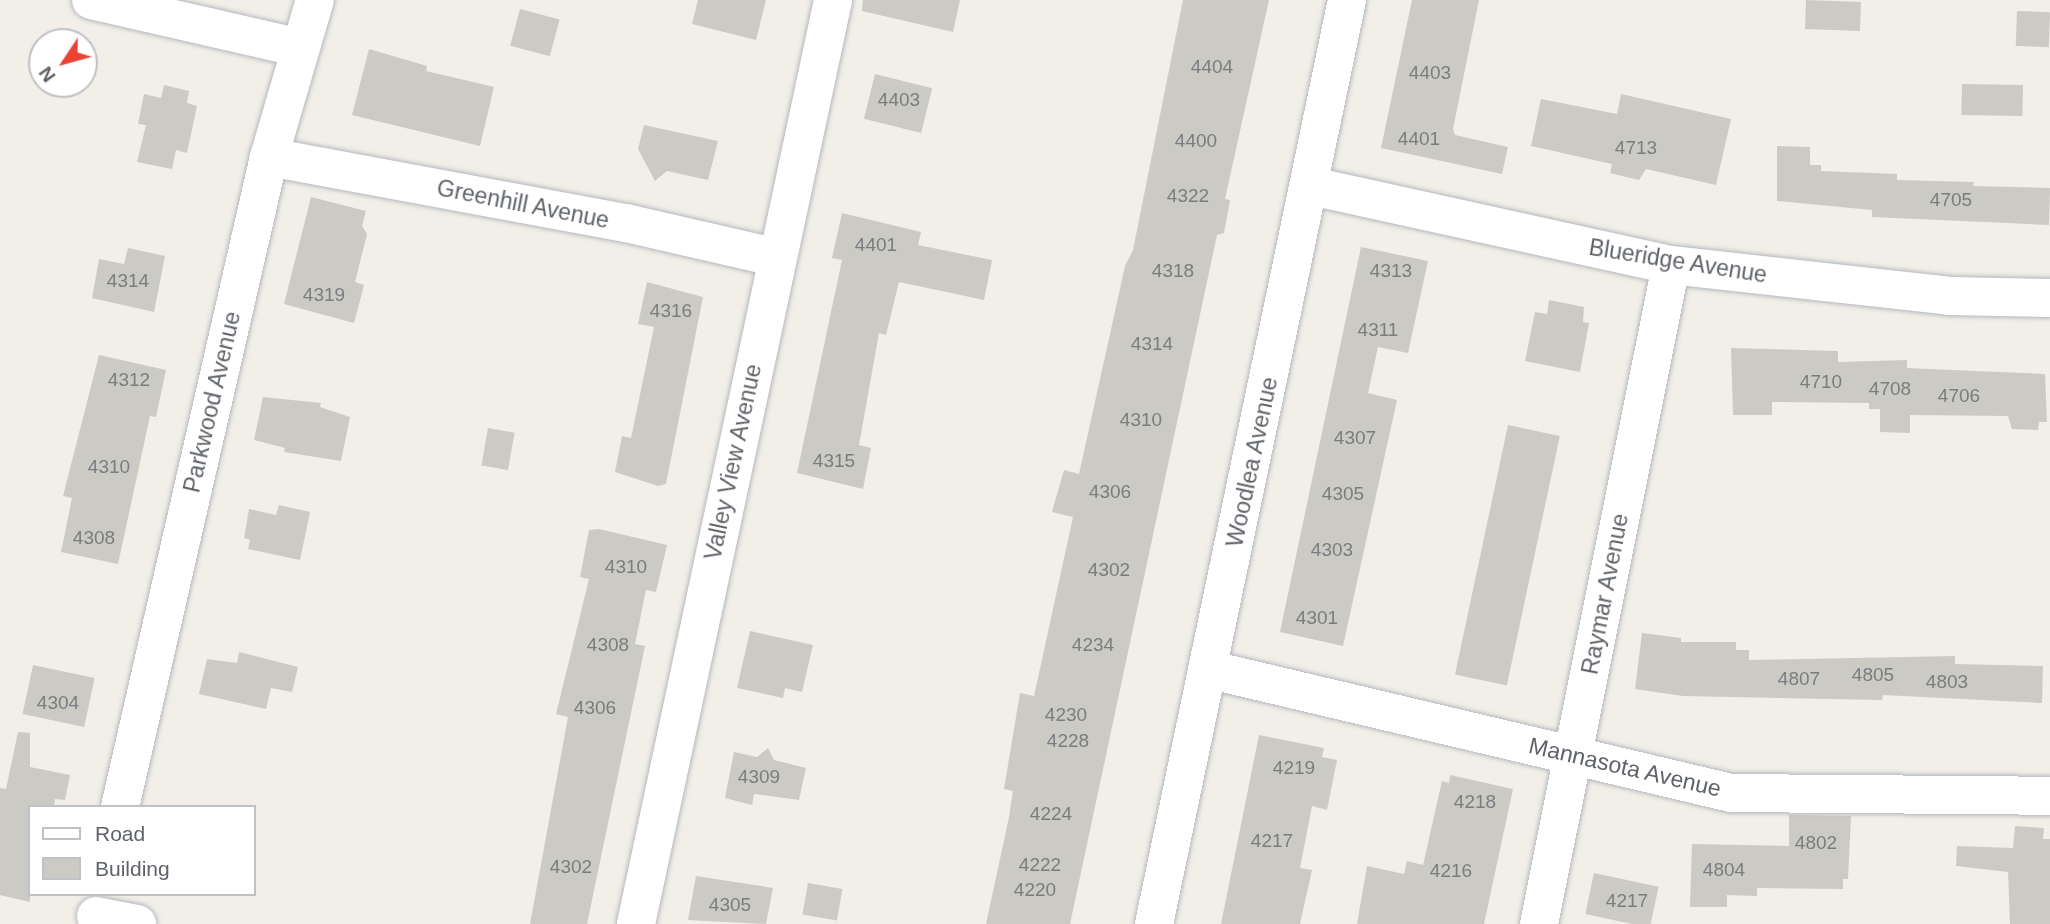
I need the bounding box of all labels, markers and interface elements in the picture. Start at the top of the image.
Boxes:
north arrow [28,28,98,98]
house number: 4404 [1191,56,1233,78]
house number: 4403 [1409,62,1451,84]
text: N [35,63,60,86]
house number: 4403 [878,89,920,111]
house number: 4401 [1398,128,1440,150]
house number: 4400 [1175,130,1217,152]
house number: 4713 [1615,137,1657,159]
street label: Greenhill Avenue [434,174,612,234]
house number: 4322 [1167,185,1209,207]
house number: 4705 [1930,189,1972,211]
street label: Blueridge Avenue [1586,233,1770,289]
house number: 4401 [855,234,897,256]
house number: 4318 [1152,260,1194,282]
house number: 4313 [1370,260,1412,282]
house number: 4314 [107,270,149,292]
house number: 4319 [303,284,345,306]
house number: 4316 [650,300,692,322]
street label: Parkwood Avenue [178,308,246,496]
house number: 4311 [1358,319,1398,341]
house number: 4314 [1131,333,1173,355]
street label: Valley View Avenue [699,361,767,563]
house number: 4312 [108,369,150,391]
house number: 4710 [1800,371,1842,393]
street label: Woodlea Avenue [1220,374,1284,550]
house number: 4708 [1869,378,1911,400]
house number: 4706 [1938,385,1980,407]
house number: 4310 [1120,409,1162,431]
house number: 4307 [1334,427,1376,449]
house number: 4315 [813,450,855,472]
house number: 4310 [88,456,130,478]
house number: 4306 [1089,481,1131,503]
house number: 4305 [1322,483,1364,505]
street label: Raymar Avenue [1576,511,1634,677]
house number: 4308 [73,527,115,549]
house number: 4303 [1311,539,1353,561]
house number: 4310 [605,556,647,578]
house number: 4302 [1088,559,1130,581]
house number: 4301 [1296,607,1338,629]
house number: 4308 [587,634,629,656]
house number: 4234 [1072,634,1114,656]
house number: 4805 [1852,664,1894,686]
house number: 4807 [1778,668,1820,690]
house number: 4803 [1926,671,1968,693]
house number: 4304 [37,692,79,714]
house number: 4306 [574,697,616,719]
house number: 4230 [1045,704,1087,726]
house number: 4228 [1047,730,1089,752]
street label: Mannasota Avenue [1526,731,1724,803]
house number: 4219 [1273,757,1315,779]
house number: 4309 [738,766,780,788]
house number: 4218 [1454,791,1496,813]
house number: 4224 [1030,803,1072,825]
legend [28,805,256,896]
text: Road [95,822,145,845]
house number: 4217 [1251,830,1293,852]
house number: 4802 [1795,832,1837,854]
house number: 4222 [1019,854,1061,876]
house number: 4302 [550,856,592,878]
text: Building [95,857,170,880]
house number: 4804 [1703,859,1745,881]
house number: 4216 [1430,860,1472,882]
house number: 4220 [1014,879,1056,901]
house number: 4217 [1606,890,1648,912]
house number: 4305 [709,894,751,916]

